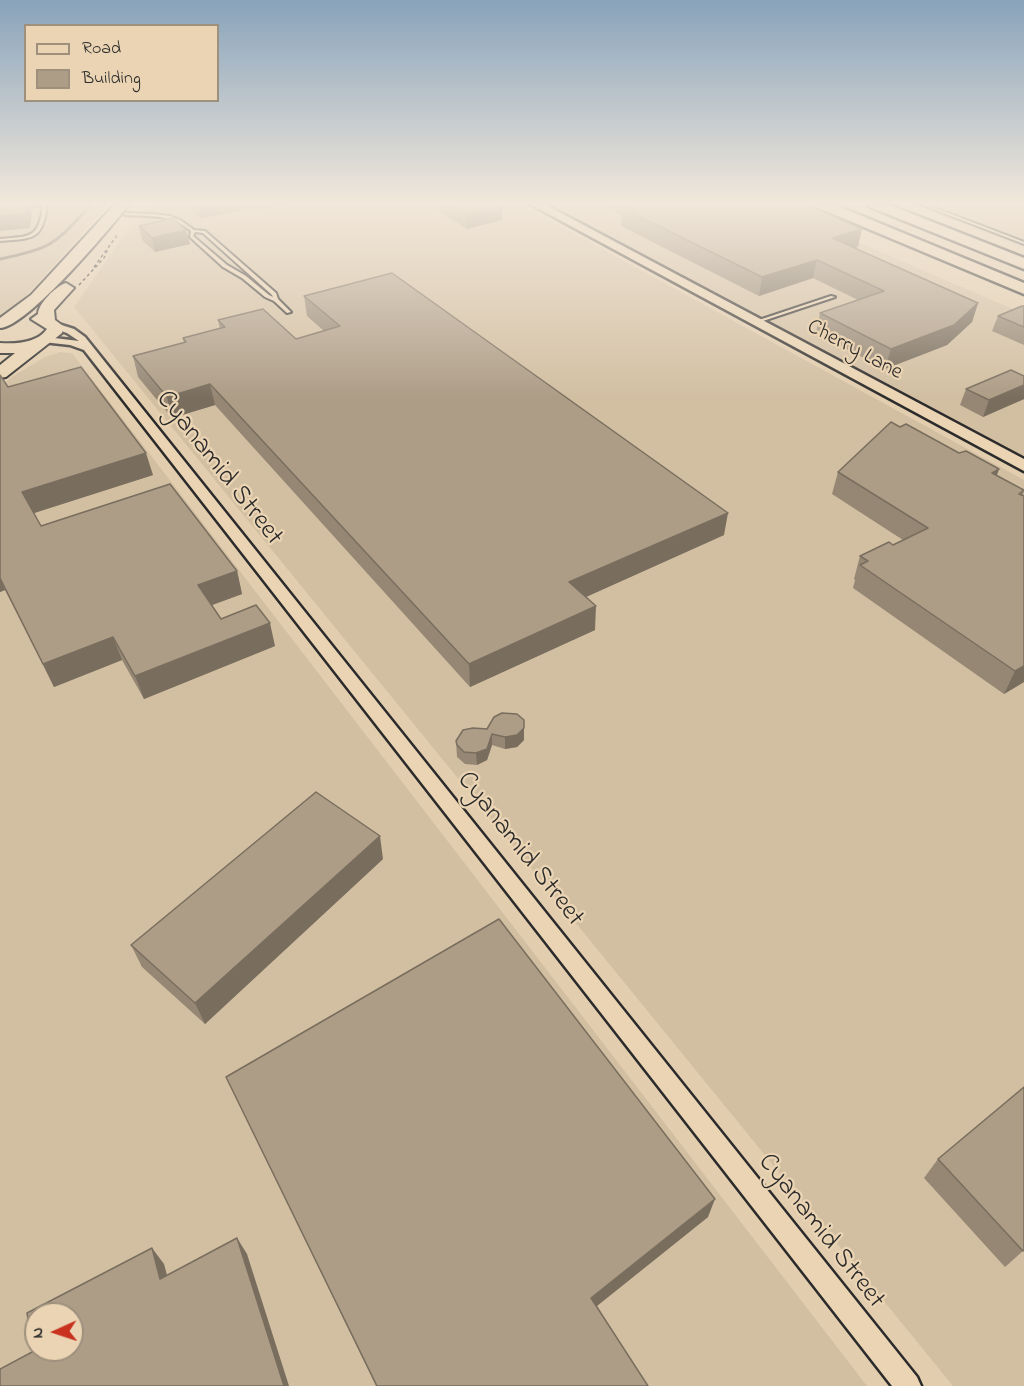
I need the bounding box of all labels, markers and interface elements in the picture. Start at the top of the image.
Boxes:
legend [24,24,219,102]
text: Road [82,36,121,62]
text: Building [82,66,141,92]
street label: Cherry Lane [802,315,906,387]
street label: Cyanamid Street [147,385,289,553]
street label: Cyanamid Street [448,766,590,934]
street label: Cyanamid Street [749,1148,891,1316]
north arrow [24,1302,84,1362]
text: N [26,1327,50,1339]

